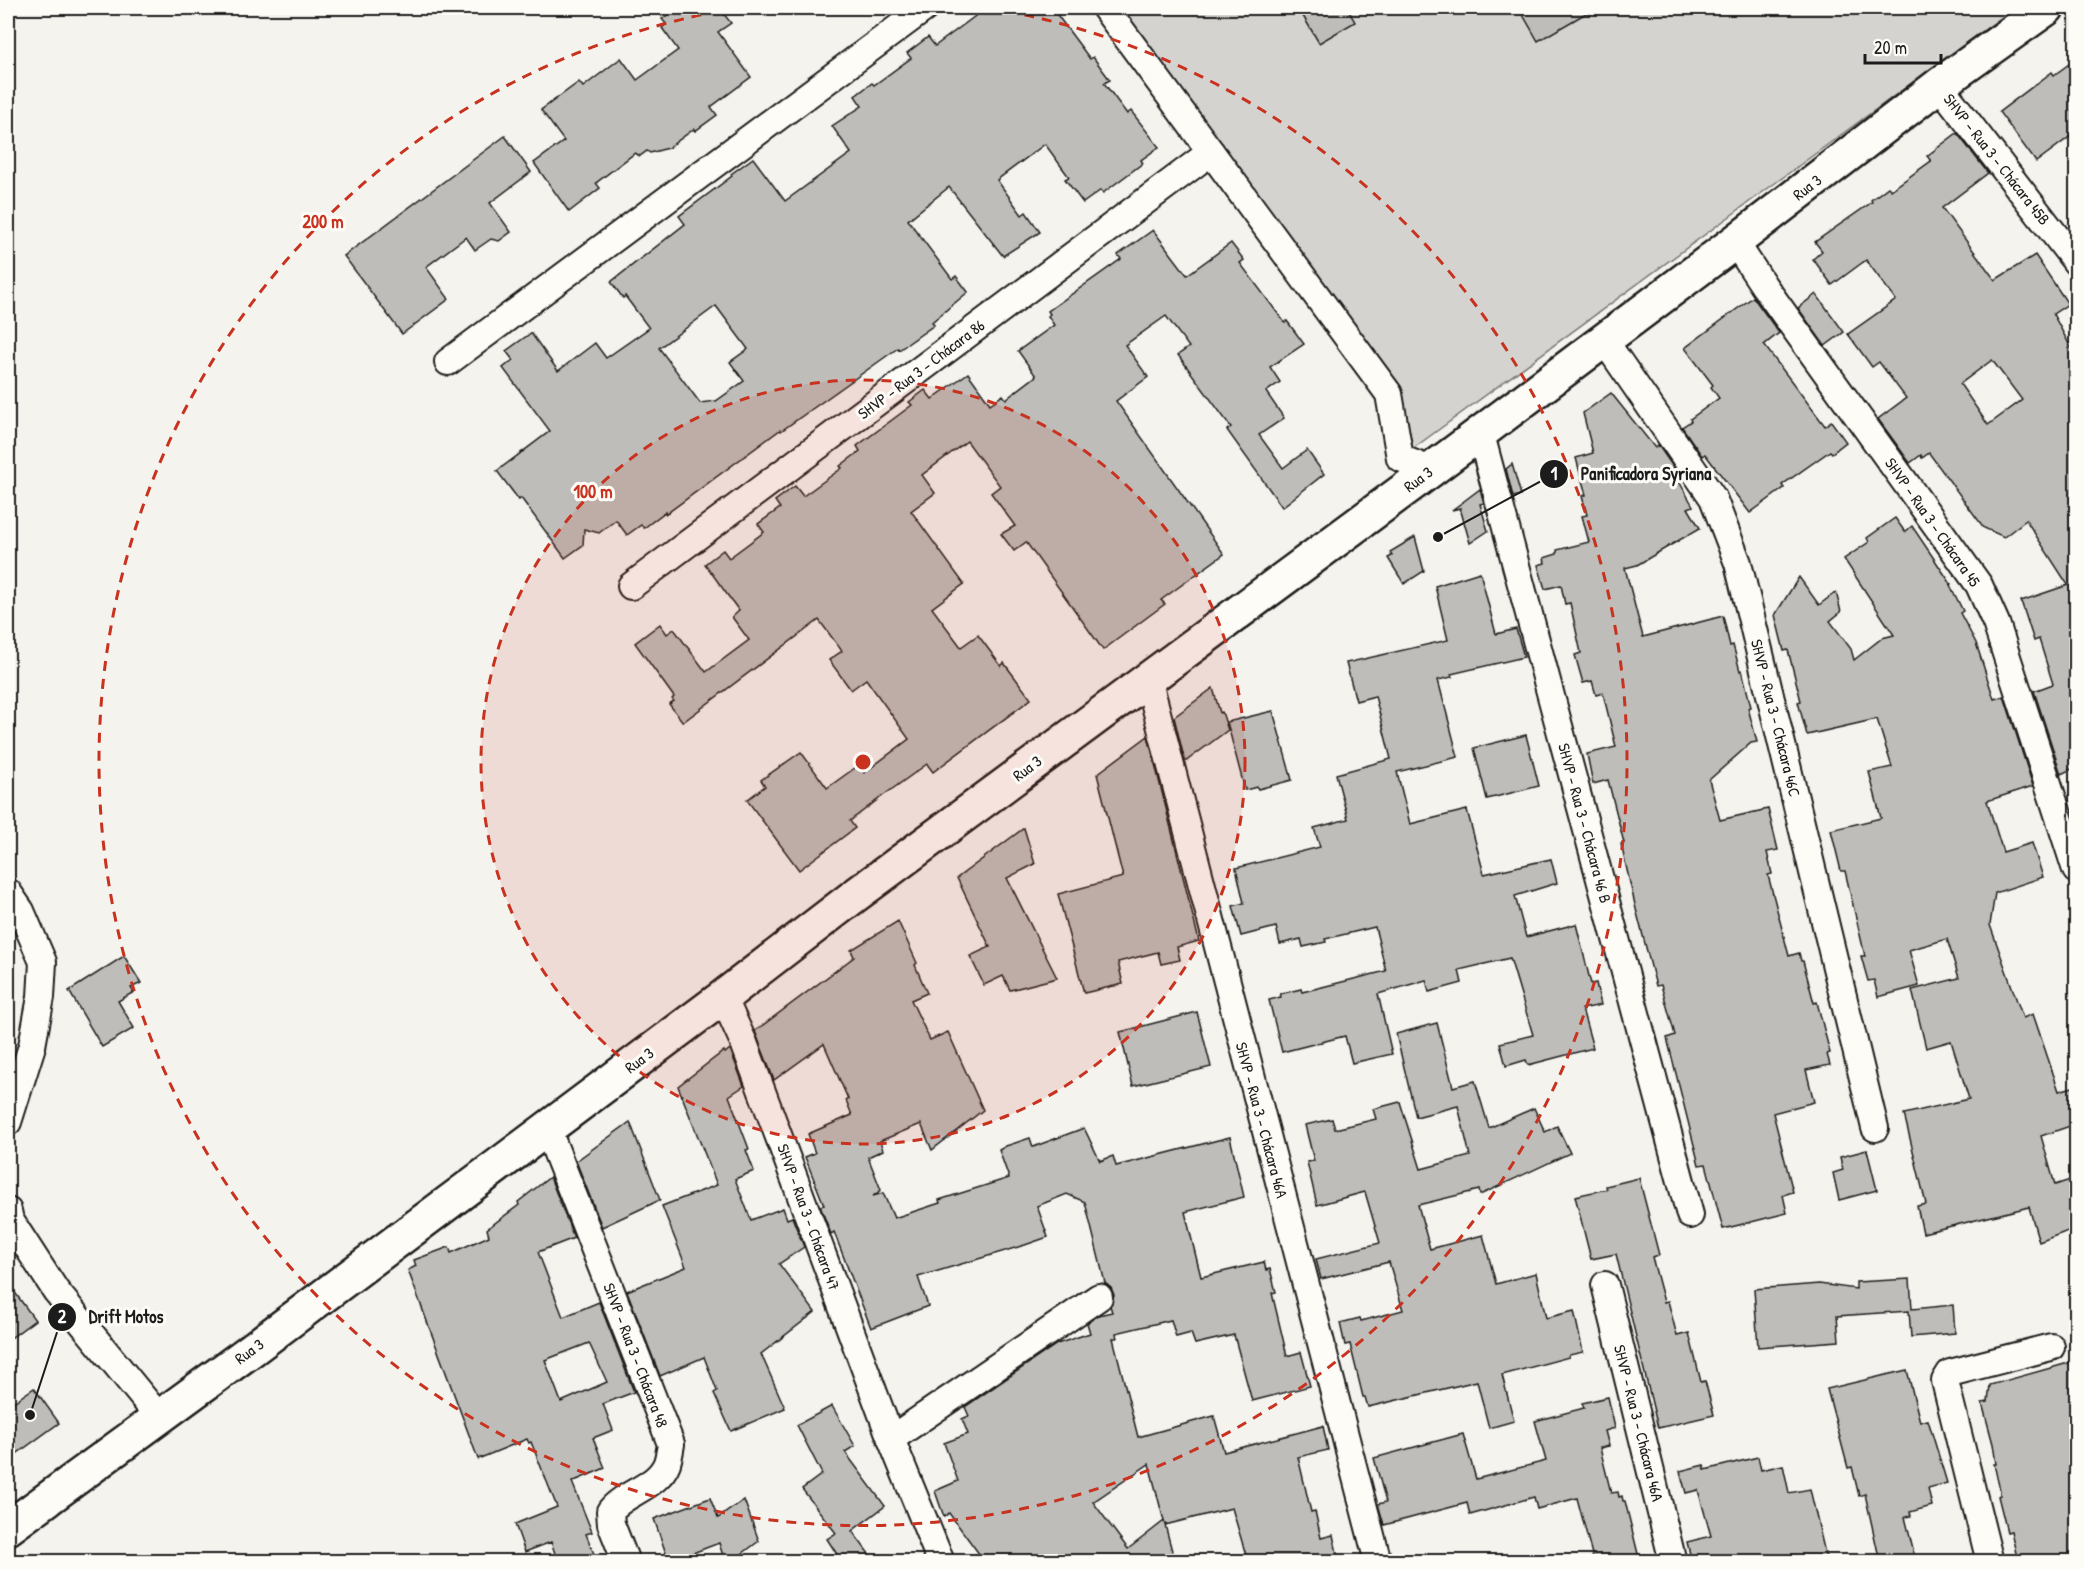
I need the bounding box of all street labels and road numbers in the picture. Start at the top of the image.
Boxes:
street label: SHVP - Rua 3 - Chácara 45B [1939,89,2055,229]
street label: Rua 3 [1788,169,1826,205]
street label: SHVP - Rua 3 - Chácara 86 [853,314,989,424]
street label: SHVP - Rua 3 - Chácara 45 [1880,453,1986,591]
street label: Rua 3 [1399,461,1437,497]
street label: SHVP - Rua 3 - Chácara 46C [1746,637,1806,799]
street label: SHVP - Rua 3 - Chácara 46 B [1553,741,1617,905]
street label: Rua 3 [1008,750,1046,786]
street label: SHVP - Rua 3 - Chácara 46A [1231,1040,1293,1201]
street label: Rua 3 [620,1042,658,1078]
street label: SHVP - Rua 3 - Chácara 47 [772,1141,846,1293]
street label: SHVP - Rua 3 - Chácara 48 [598,1280,674,1431]
street label: Rua 3 [230,1333,268,1369]
street label: SHVP - Rua 3 - Chácara 46A [1609,1342,1669,1504]

